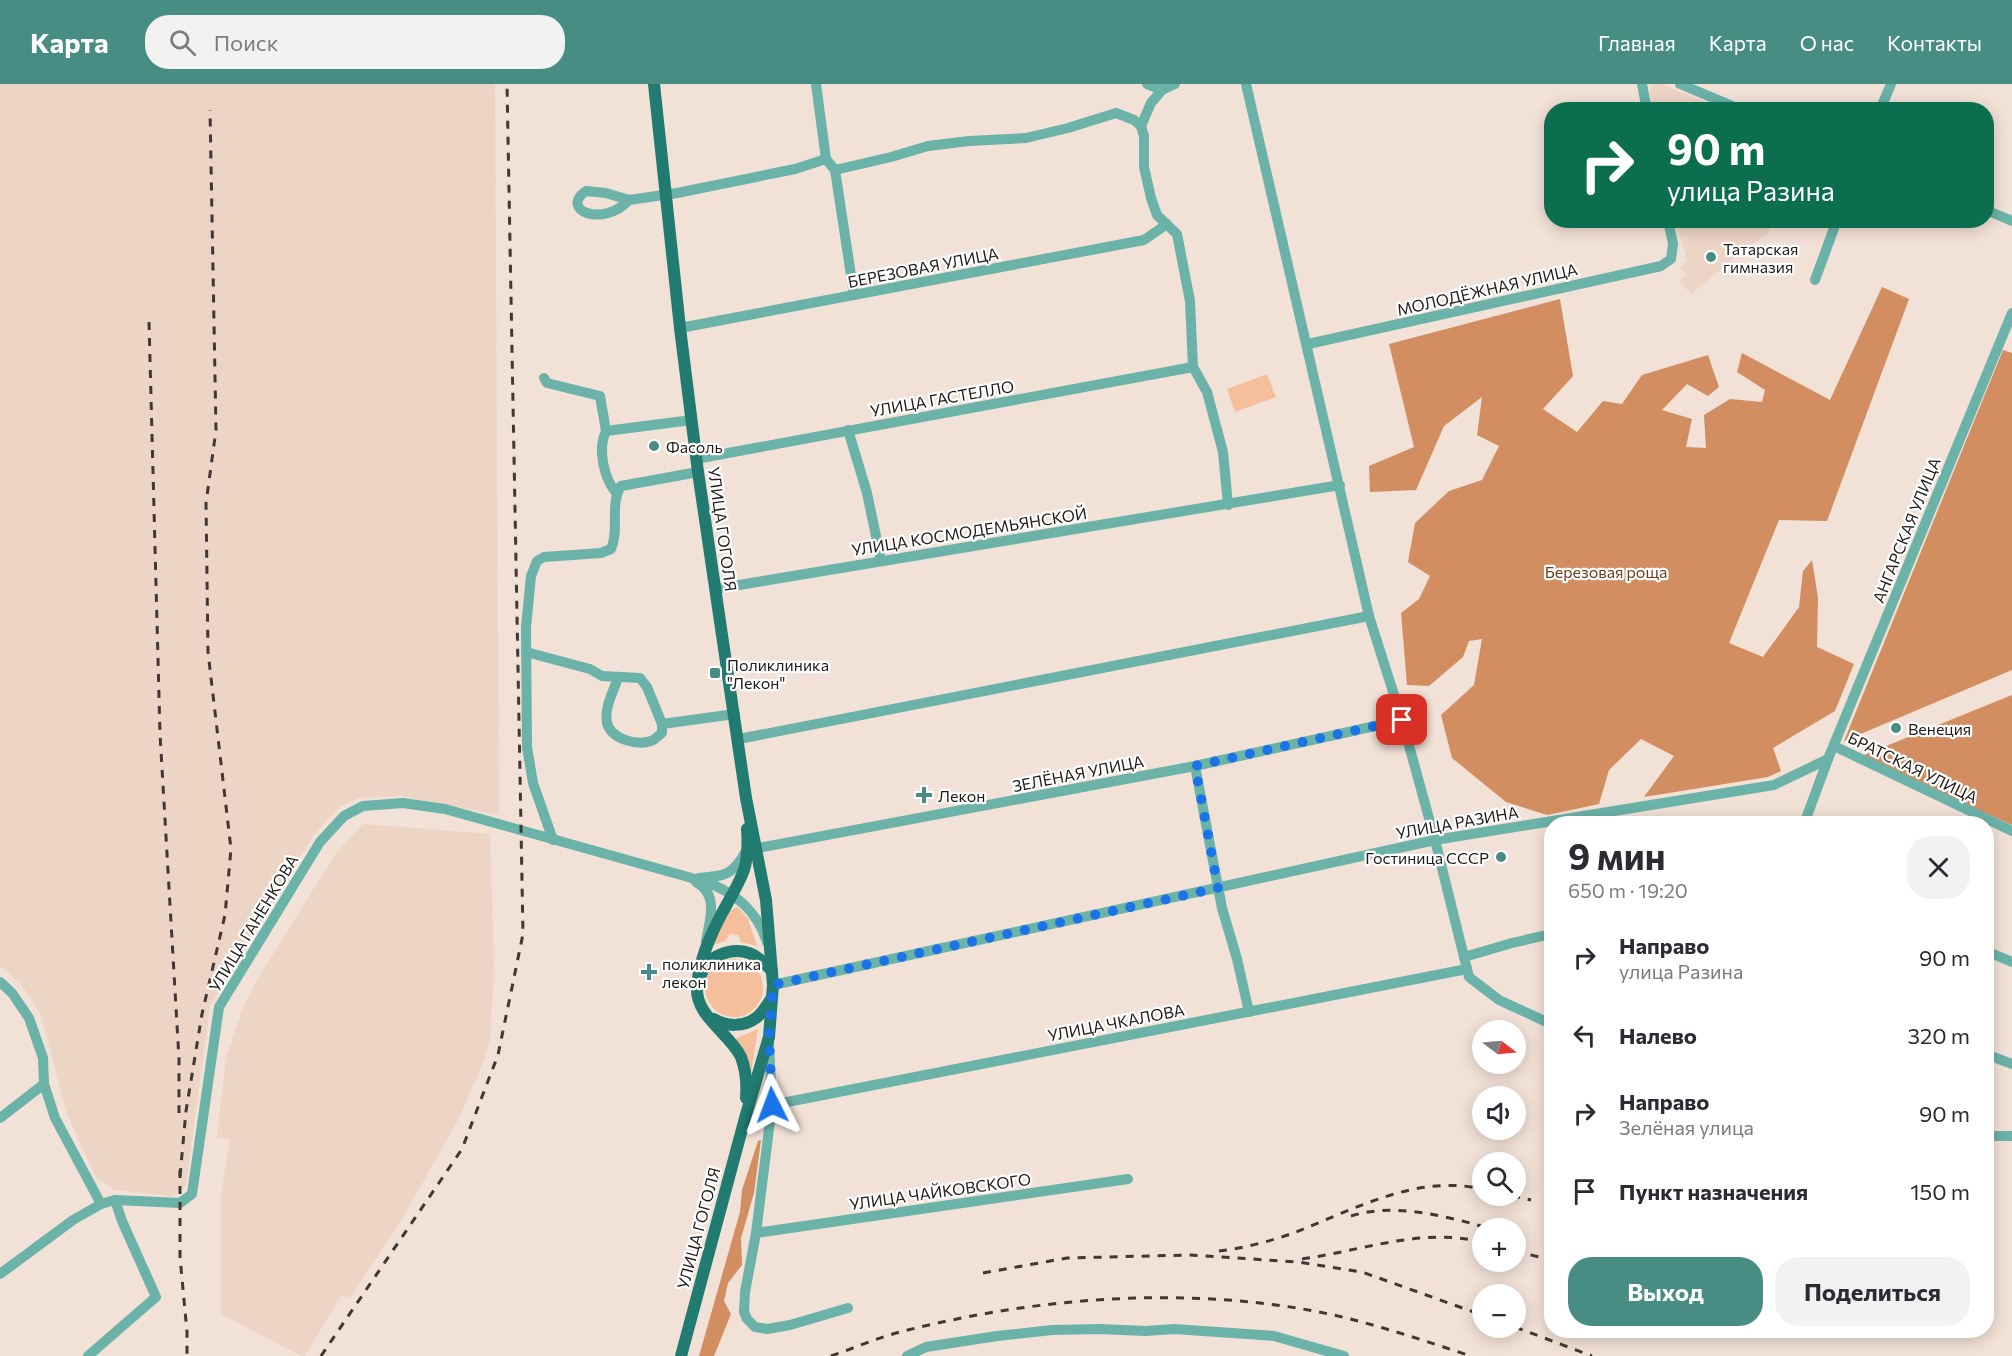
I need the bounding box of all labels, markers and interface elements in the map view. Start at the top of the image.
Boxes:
search box [145,15,565,69]
text: Карта [30,25,109,59]
icon: search [166,26,199,59]
text: Поиск [214,29,278,56]
text: Главная [1598,30,1676,55]
text: Карта [1709,30,1767,55]
text: О нас [1800,30,1854,55]
text: Контакты [1887,30,1982,55]
text: 90 m [1667,122,1766,174]
icon: right [1568,126,1646,204]
text: улица Разина [1667,174,1835,207]
place label: Татарская гимназия [1723,239,1799,276]
street label: БЕРЕЗОВАЯ УЛИЦА [846,243,1000,291]
marker: Татарская гимназия [1704,250,1718,264]
street label: МОЛОДЁЖНАЯ УЛИЦА [1395,259,1579,319]
street label: УЛИЦА ГАСТЕЛЛО [869,376,1015,420]
place label: Фасоль [666,437,723,456]
marker: Фасоль [647,439,661,453]
street label: АНГАРСКАЯ УЛИЦА [1868,455,1944,605]
street label: УЛИЦА ГОГОЛЯ [705,466,741,592]
street label: УЛИЦА КОСМОДЕМЬЯНСКОЙ [850,503,1088,559]
park label: Березовая роща [1545,562,1667,581]
place label: Поликлиника "Лекон" [727,655,829,692]
marker: Поликлиника "Лекон" [708,666,722,680]
pin [1376,694,1427,745]
icon: arrive [1385,703,1418,736]
place label: Венеция [1908,719,1971,738]
marker: Венеция [1889,721,1903,735]
street label: БРАТСКАЯ УЛИЦА [1845,727,1981,807]
street label: ЗЕЛЁНАЯ УЛИЦА [1011,751,1145,795]
marker: Лекон [915,786,933,804]
place label: Лекон [938,786,985,805]
street label: УЛИЦА РАЗИНА [1394,802,1520,842]
text: 9 мин [1568,833,1666,877]
button: close [1907,836,1970,899]
place label: Гостиница СССР [1365,848,1489,867]
marker: Гостиница СССР [1494,850,1508,864]
street label: УЛИЦА ГАНЕНКОВА [205,851,301,995]
text: 650 m · 19:20 [1568,878,1688,902]
text: Направо [1619,932,1709,959]
icon: right [1568,941,1601,974]
text: 90 m [1919,944,1970,971]
place label: поликлиника лекон [662,954,761,991]
text: улица Разина [1619,959,1743,983]
marker: поликлиника лекон [640,963,658,981]
street label: УЛИЦА ЧКАЛОВА [1046,999,1186,1045]
icon: left [1568,1019,1601,1052]
north arrow [1472,1020,1526,1074]
map controls [1472,1020,1526,1338]
text: Налево [1619,1022,1697,1049]
text: 320 m [1908,1022,1970,1049]
position arrow [740,1073,804,1137]
button: sound [1472,1086,1526,1140]
text: Направо [1619,1088,1709,1115]
icon: right [1568,1097,1601,1130]
text: 90 m [1919,1100,1970,1127]
text: Зелёная улица [1619,1115,1754,1139]
button: search [1472,1152,1526,1206]
street label: УЛИЦА ГОГОЛЯ [673,1165,723,1291]
street label: УЛИЦА ЧАЙКОВСКОГО [848,1169,1032,1213]
icon: arrive [1568,1175,1601,1208]
text: Пункт назначения [1619,1178,1808,1205]
text: 150 m [1910,1178,1970,1205]
button: + [1472,1218,1526,1272]
button: Выход [1568,1257,1763,1326]
button: Поделиться [1775,1257,1970,1326]
button: − [1472,1284,1526,1338]

